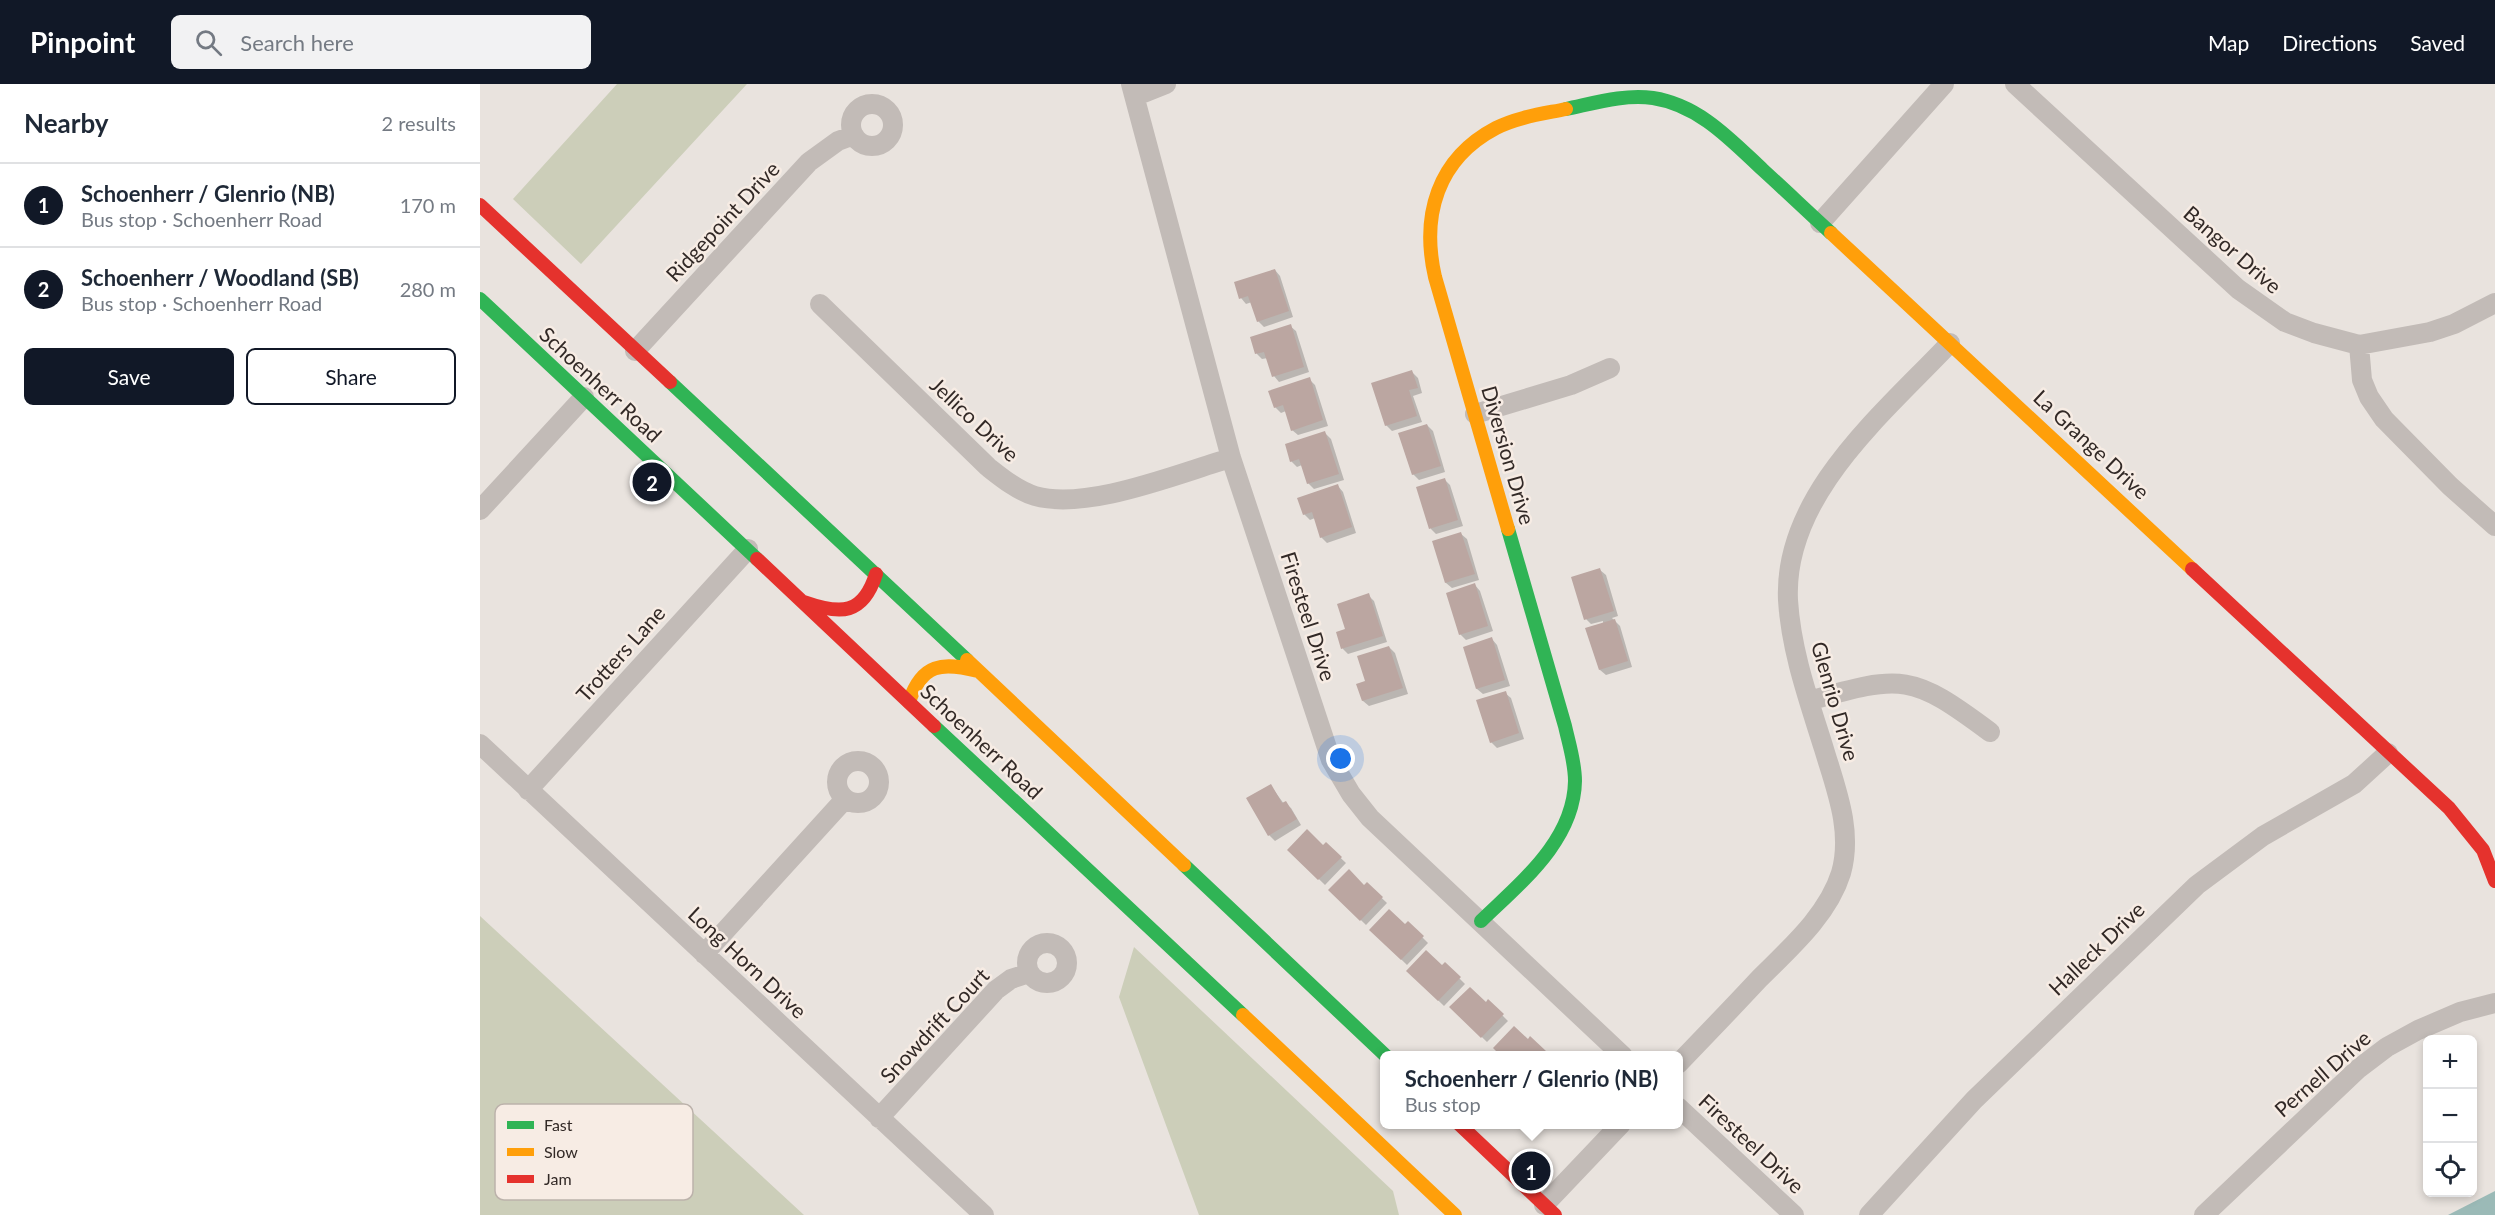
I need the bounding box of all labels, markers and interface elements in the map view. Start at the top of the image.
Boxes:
search box [171,15,591,69]
text: Pinpoint [30,25,135,59]
icon: search [192,26,225,59]
text: Search here [240,29,354,56]
text: Map [2208,30,2249,55]
text: Directions [2282,30,2377,55]
text: Saved [2410,30,2465,55]
text: Nearby [24,107,109,139]
text: 2 results [381,111,456,135]
street label: Ridgepoint Drive [660,156,784,286]
text: Schoenherr / Glenrio (NB) [81,180,335,207]
text: 1 [38,193,49,217]
text: 170 m [400,193,456,217]
street label: Bangor Drive [2179,200,2287,298]
text: Bus stop · Schoenherr Road [81,207,322,231]
text: Schoenherr / Woodland (SB) [81,264,359,291]
text: 2 [38,277,49,301]
text: 280 m [400,277,456,301]
text: Bus stop · Schoenherr Road [81,291,322,315]
street label: Schoenherr Road [535,321,667,447]
button: Save [24,348,234,405]
button: Share [246,348,456,405]
street label: Jellico Drive [926,372,1024,466]
street label: Diversion Drive [1477,383,1541,527]
street label: La Grange Drive [2029,384,2155,504]
pin: 2 [632,460,672,504]
street label: Firesteel Drive [1276,548,1342,684]
street label: Trotters Lane [570,600,670,706]
street label: Glenrio Drive [1807,638,1865,764]
street label: Schoenherr Road [916,678,1048,804]
your location [1326,744,1355,773]
street label: Halleck Drive [2043,896,2149,1000]
street label: Long Horn Drive [684,901,812,1023]
street label: Snowdrift Court [874,962,994,1088]
street label: Pernell Drive [2269,1025,2375,1121]
map controls [2423,1035,2477,1197]
button: + [2423,1035,2477,1089]
popup [1380,1051,1683,1129]
text: Schoenherr / Glenrio (NB) [1405,1065,1658,1092]
street label: Firesteel Drive [1694,1088,1810,1198]
button: − [2423,1089,2477,1143]
text: Bus stop [1405,1092,1481,1116]
legend [495,1104,693,1200]
text: Fast [544,1115,573,1134]
text: Slow [544,1142,578,1161]
button: locate [2423,1143,2477,1197]
pin: 1 [1512,1148,1550,1194]
text: Jam [544,1169,572,1188]

